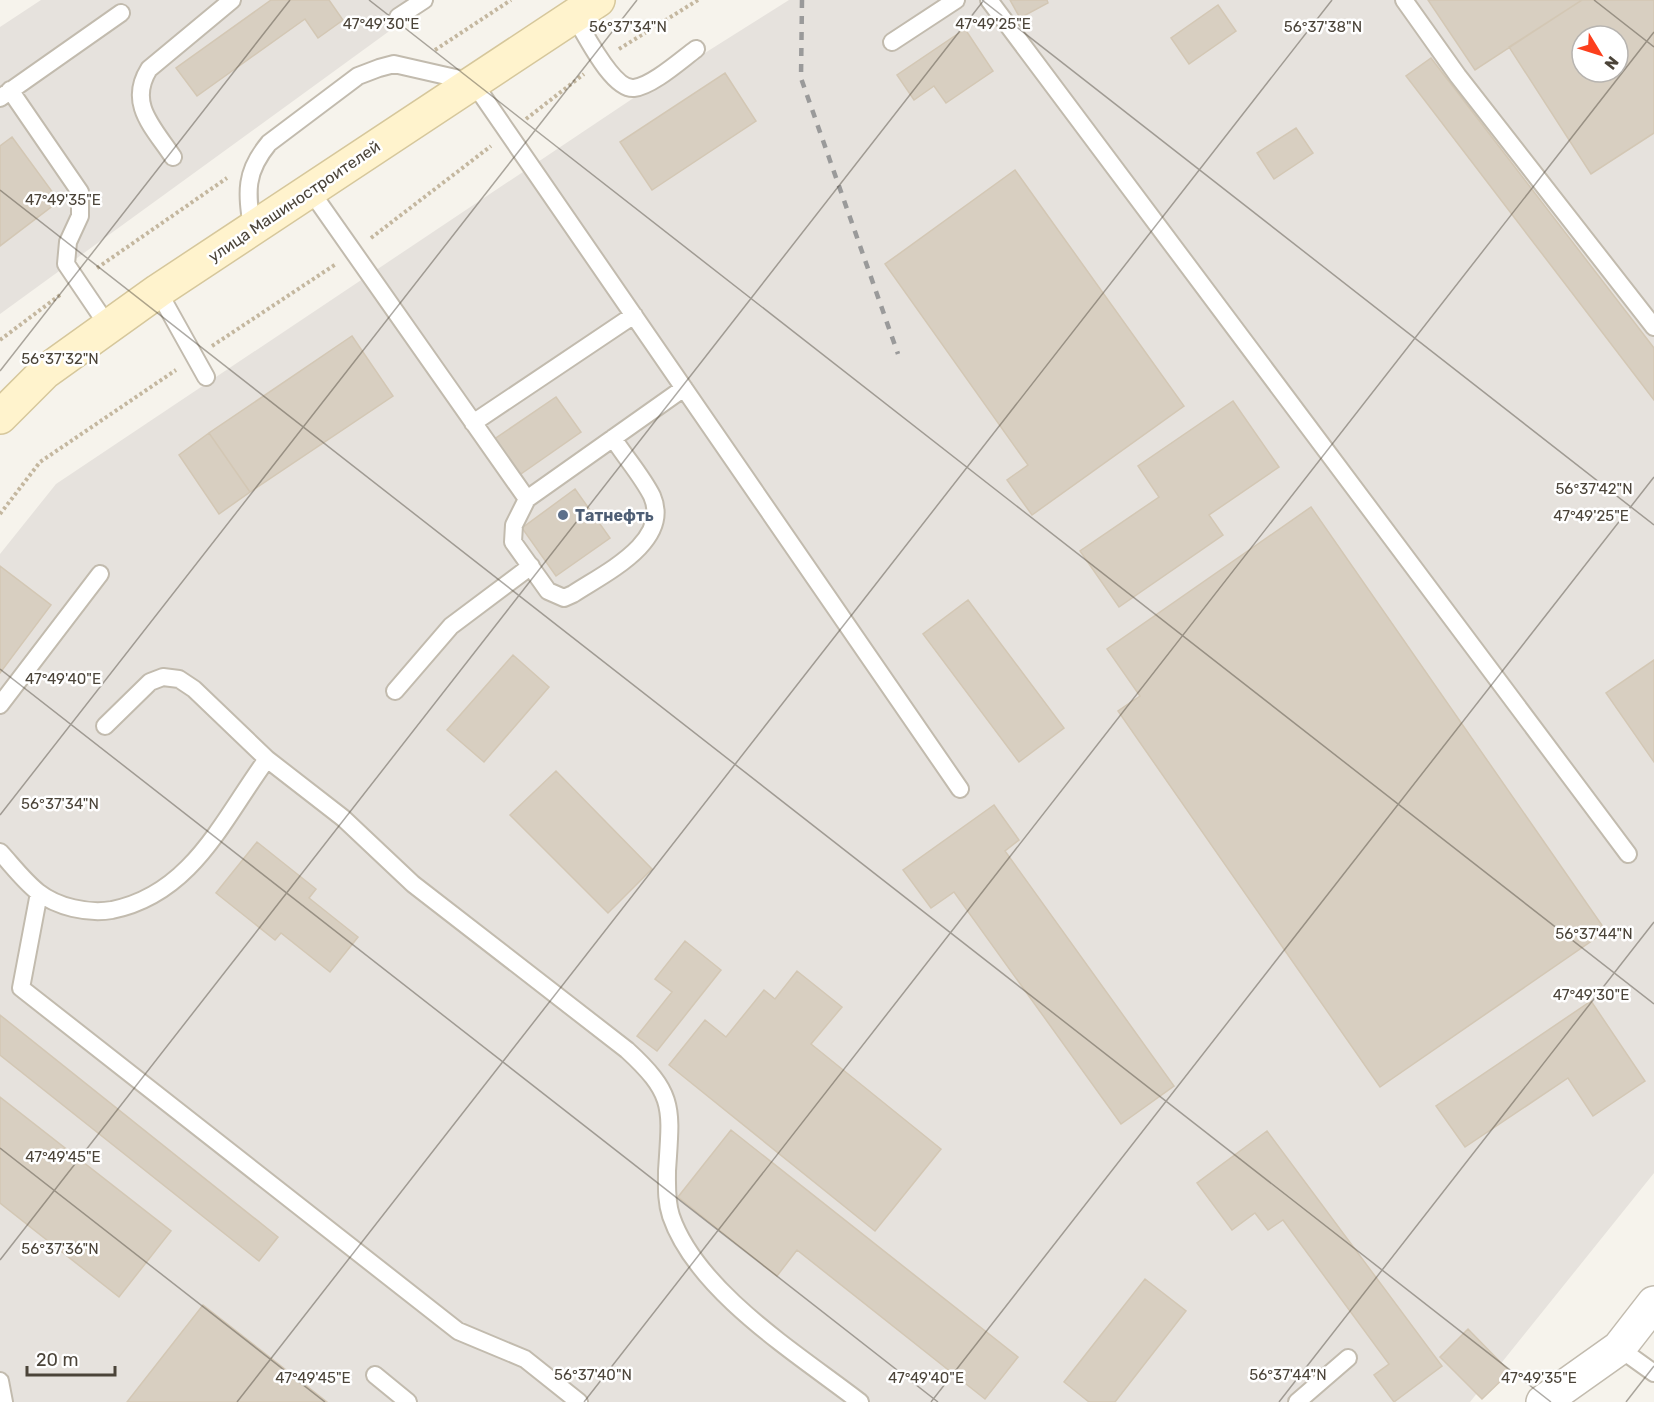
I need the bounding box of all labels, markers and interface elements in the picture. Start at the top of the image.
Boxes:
text: 47°49'30"E [343,15,419,33]
text: 47°49'25"E [955,15,1031,33]
text: 56°37'34"N [589,18,667,36]
text: 56°37'38"N [1284,18,1362,36]
north arrow [1570,24,1630,84]
text: N [1600,53,1622,73]
street label: улица Машиностроителей [205,137,384,266]
text: 47°49'35"E [25,191,101,209]
text: 56°37'32"N [21,350,99,368]
text: 56°37'42"N [1555,480,1633,498]
place label: Татнефть [575,506,654,525]
text: 47°49'25"E [1553,507,1629,525]
marker: Татнефть [556,508,570,522]
text: 47°49'40"E [25,670,101,688]
text: 56°37'34"N [21,795,99,813]
text: 56°37'44"N [1555,925,1633,943]
text: 47°49'30"E [1553,986,1629,1004]
text: 47°49'45"E [25,1148,101,1166]
text: 56°37'36"N [21,1240,99,1258]
scale bar [27,1339,116,1377]
text: 20 m [36,1349,78,1371]
text: 56°37'40"N [554,1366,632,1384]
text: 56°37'44"N [1249,1366,1327,1384]
text: 47°49'45"E [275,1369,351,1387]
text: 47°49'40"E [888,1369,964,1387]
text: 47°49'35"E [1501,1369,1577,1387]

